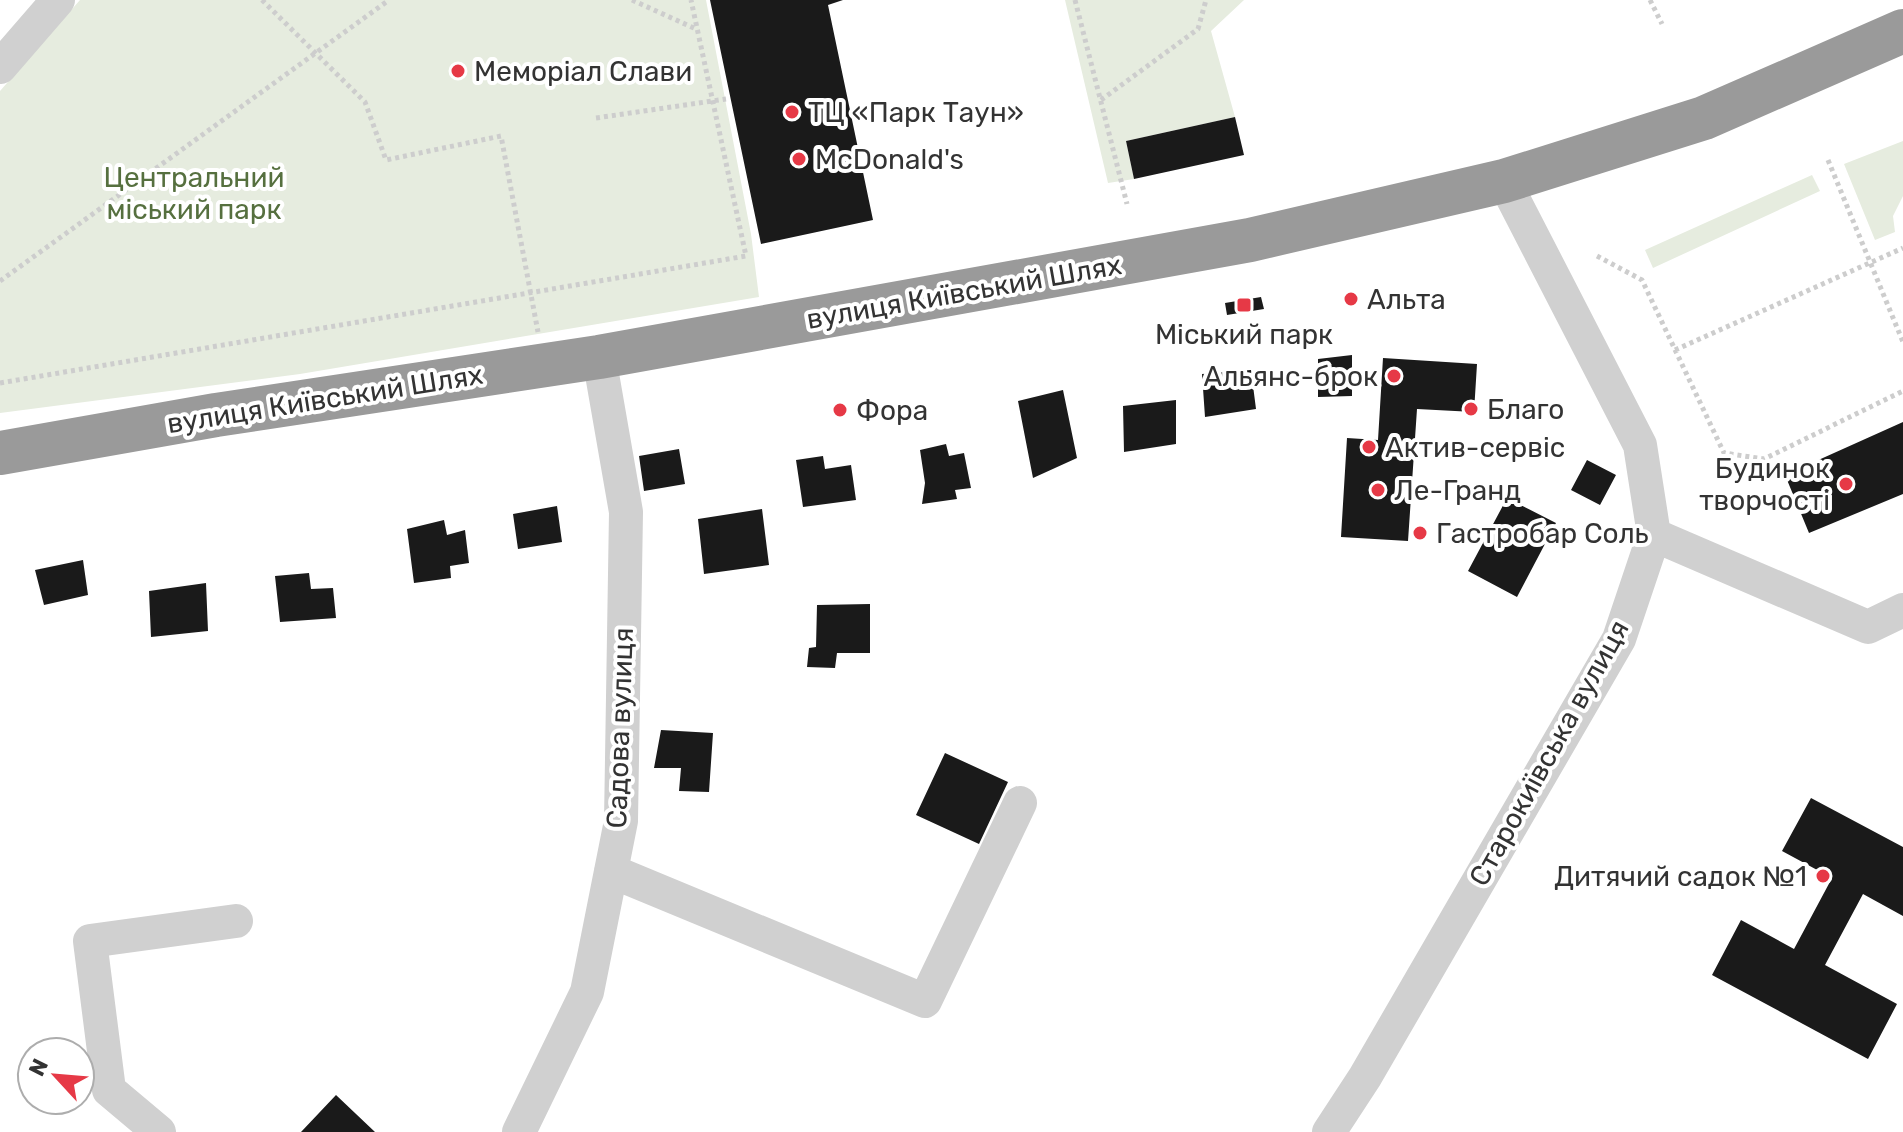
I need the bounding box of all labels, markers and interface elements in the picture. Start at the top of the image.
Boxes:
place label: Mеморіал Слави [474,55,692,88]
marker: Mеморіал Слави [449,62,467,80]
place label: ТЦ «Парк Таун» [808,96,1024,129]
marker: ТЦ «Парк Таун» [783,103,801,121]
place label: McDonald's [815,143,964,176]
marker: McDonald's [790,150,808,168]
park label: Центральний міський парк [103,161,285,226]
street label: вулиця Київський Шлях [804,248,1124,336]
place label: Альта [1367,283,1446,316]
marker: Альта [1342,290,1360,308]
marker: Міський парк [1235,296,1253,314]
place label: Міський парк [1155,318,1333,351]
street label: вулиця Київський Шлях [165,358,485,440]
place label: Альянс-брок [1204,360,1378,393]
marker: Альянс-брок [1385,367,1403,385]
place label: Благо [1487,393,1564,426]
place label: Фора [856,394,928,427]
marker: Благо [1462,400,1480,418]
marker: Фора [831,401,849,419]
place label: Актив-сервіс [1385,431,1565,464]
marker: Актив-сервіс [1360,438,1378,456]
place label: Будинок творчості [1699,452,1830,517]
place label: Ле-Гранд [1394,474,1521,507]
marker: Будинок творчості [1837,475,1855,493]
marker: Ле-Гранд [1369,481,1387,499]
place label: Гастробар Соль [1436,517,1649,550]
marker: Гастробар Соль [1411,524,1429,542]
street label: Старокиївська вулиця [1462,614,1636,892]
street label: Садова вулиця [600,627,640,829]
place label: Дитячий садок №1 [1554,860,1807,893]
marker: Дитячий садок №1 [1814,867,1832,885]
north arrow [16,1036,96,1116]
text: N [23,1054,54,1080]

